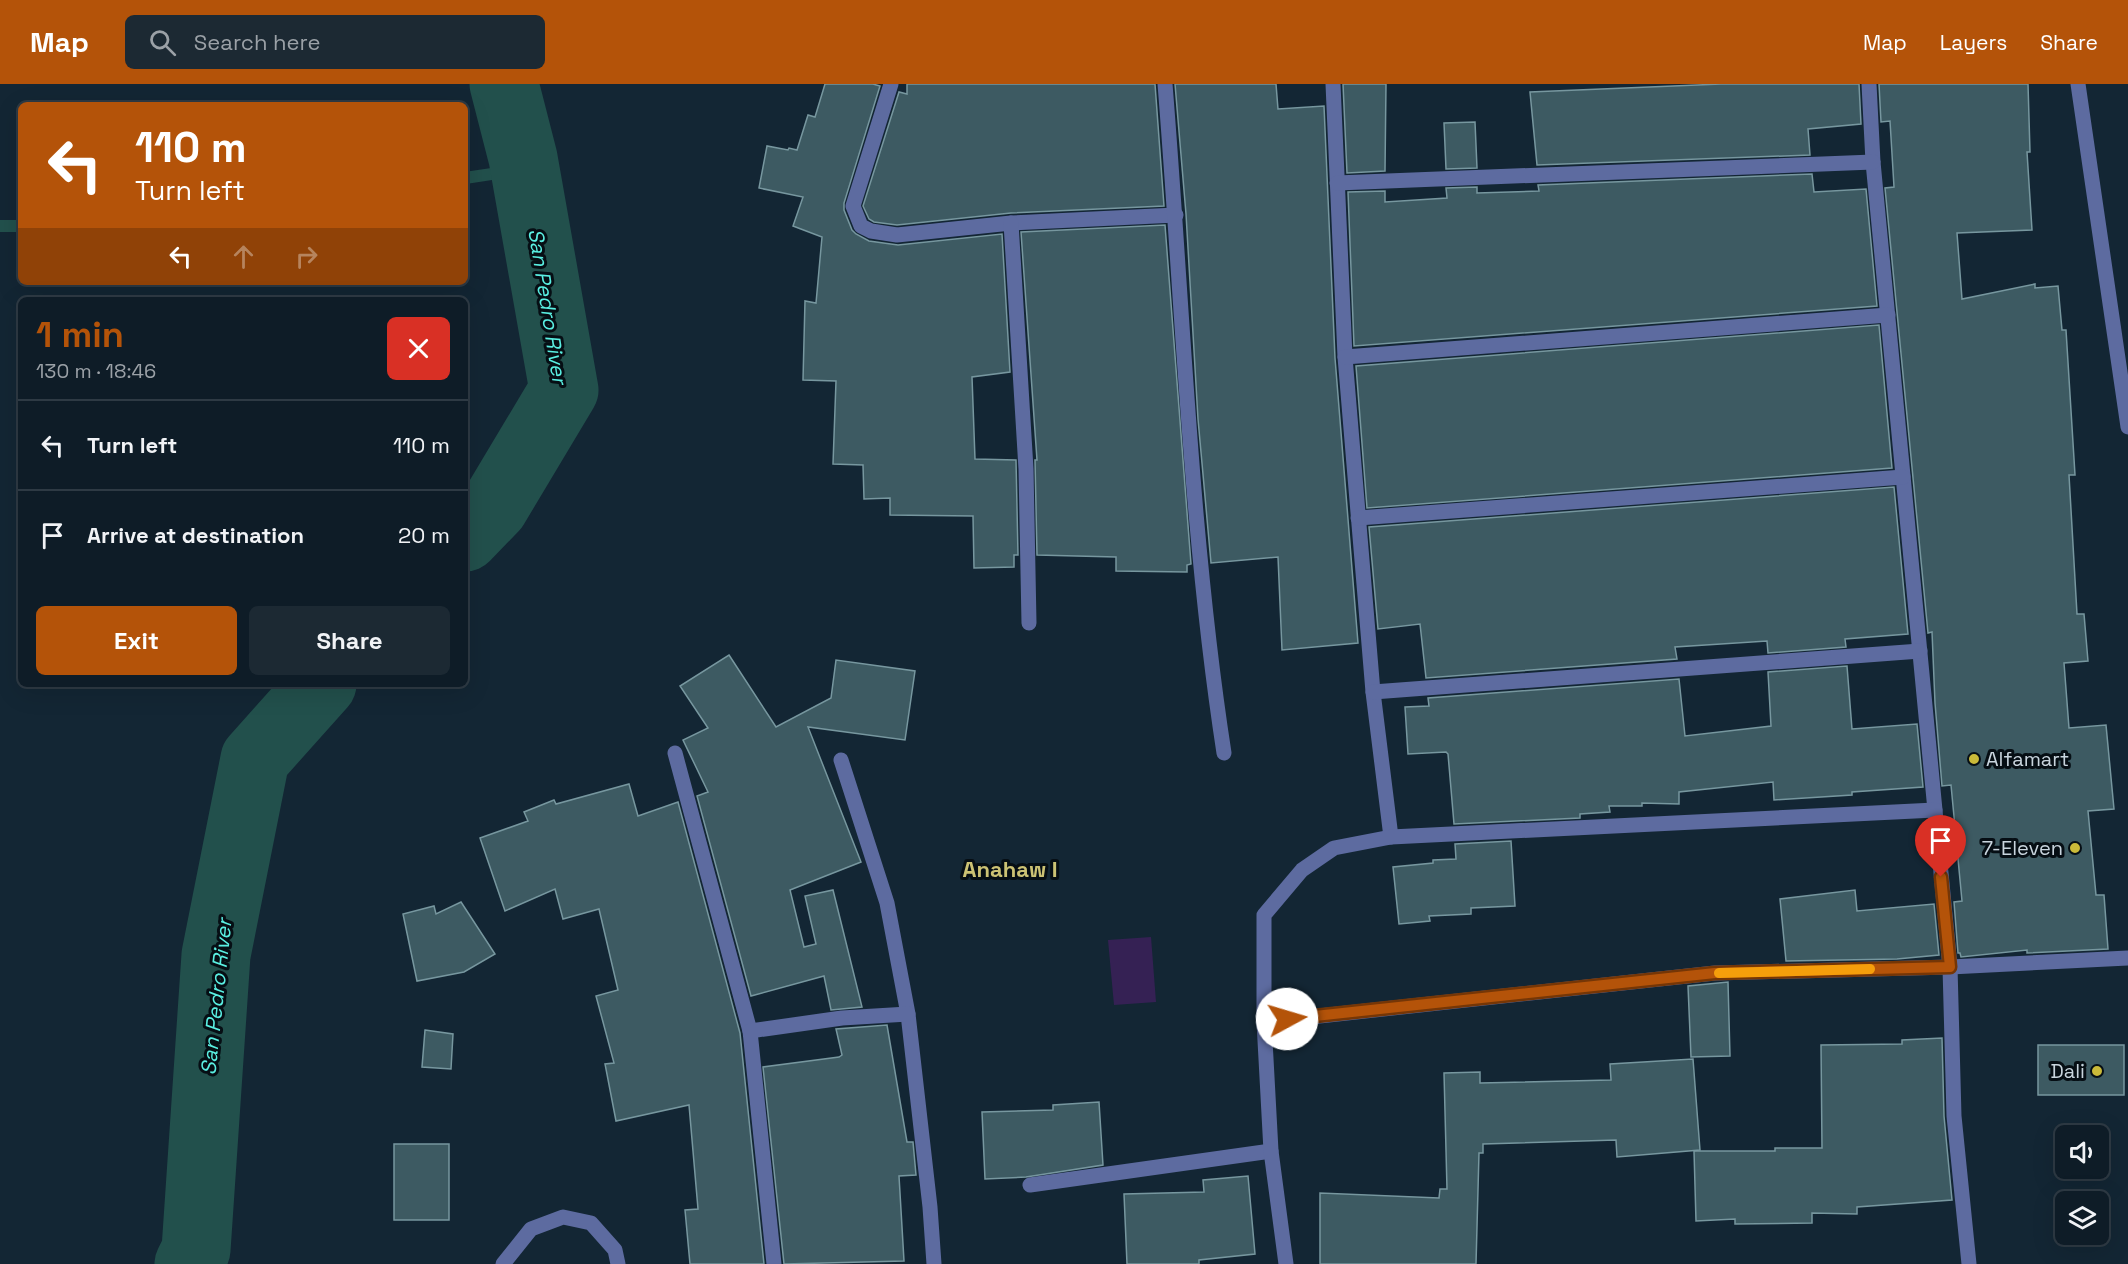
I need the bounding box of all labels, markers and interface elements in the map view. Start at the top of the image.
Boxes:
search box [125,15,545,69]
text: Map [30,24,89,60]
icon: search [146,26,179,59]
text: Search here [194,28,321,56]
text: Map [1863,29,1907,56]
text: Layers [1940,29,2007,56]
text: Share [2040,29,2098,56]
text: 110 m [135,121,247,174]
icon: left [36,126,114,204]
text: Turn left [135,173,245,208]
water label: San Pedro River [522,226,574,388]
icon: left [164,240,197,273]
icon: ahead [227,240,260,273]
icon: right [290,240,323,273]
text: 1 min [36,312,124,358]
button: close [387,317,450,380]
text: 130 m · 18:46 [36,358,156,384]
icon: left [36,429,69,462]
text: Turn left [87,431,177,459]
text: 110 m [393,431,450,459]
icon: arrive [36,519,69,552]
text: Arrive at destination [87,521,304,549]
text: 20 m [398,521,450,549]
button: Exit [36,606,237,675]
button: Share [249,606,450,675]
place label: Alfamart [1986,746,2069,772]
marker: Alfamart [1967,752,1981,766]
pin [1915,815,1966,877]
icon: arrive [1924,824,1957,857]
place label: 7-Eleven [1982,835,2063,861]
marker: 7-Eleven [2068,841,2082,855]
district label: Anahaw I [962,855,1058,883]
water label: San Pedro River [194,915,238,1076]
position arrow [1255,987,1319,1051]
place label: Dali [2050,1058,2085,1084]
marker: Dali [2090,1064,2104,1078]
map controls [2055,1125,2109,1245]
button: sound [2055,1125,2109,1179]
button: layers [2055,1191,2109,1245]

